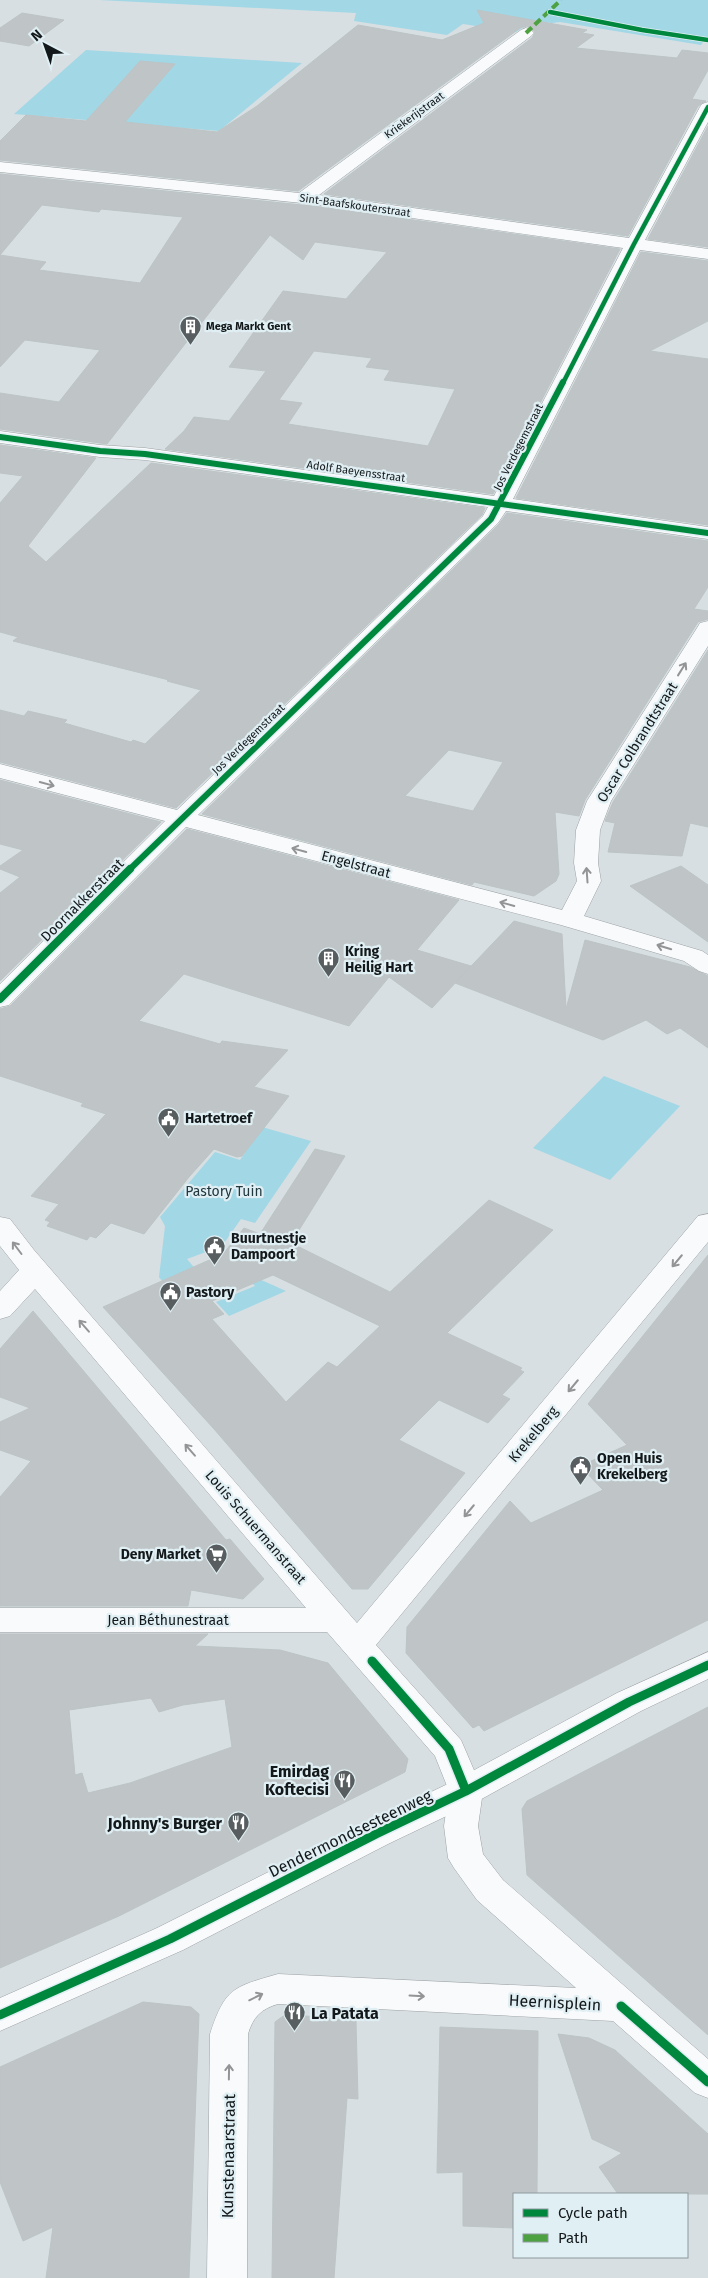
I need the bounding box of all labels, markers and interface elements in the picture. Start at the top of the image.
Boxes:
north arrow [20,20,70,70]
text: N [28,26,46,45]
street label: Kriekerijstraat [382,89,447,141]
street label: Sint-Baafskouterstraat [299,191,411,220]
building icon: Mega Markt Gent [178,314,202,345]
place label: Mega Markt Gent [206,320,292,333]
street label: Jos Verdegemstraat [491,401,546,493]
street label: Adolf Baeyensstraat [306,458,406,485]
one-way arrow [677,663,687,677]
street label: Oscar Colbrandtstraat [594,678,682,806]
street label: Jos Verdegemstraat [209,701,287,777]
one-way arrow [39,780,55,789]
one-way arrow [292,844,308,854]
street label: Engelstraat [319,847,393,882]
street label: Doornakkerstraat [37,855,128,945]
one-way arrow [583,868,592,884]
one-way arrow [500,899,516,908]
one-way arrow [656,942,672,952]
place label: Kring Heilig Hart [345,943,414,976]
building icon: Kring Heilig Hart [317,947,341,978]
public building icon: Hartetroef [157,1106,181,1137]
place label: Hartetroef [185,1110,254,1127]
park label: Pastory Tuin [185,1183,263,1200]
place label: Buurtnestje Dampoort [231,1230,307,1263]
public building icon: Buurtnestje Dampoort [203,1234,227,1265]
one-way arrow [12,1241,22,1255]
one-way arrow [671,1254,682,1267]
public building icon: Pastory [158,1280,182,1311]
place label: Pastory [186,1284,235,1301]
one-way arrow [78,1320,90,1333]
one-way arrow [567,1379,579,1392]
street label: Krekelberg [505,1402,562,1466]
one-way arrow [184,1443,196,1456]
place label: Open Huis Krekelberg [597,1450,668,1483]
public building icon: Open Huis Krekelberg [569,1454,593,1485]
street label: Louis Schuermanstraat [202,1467,310,1588]
one-way arrow [464,1504,475,1517]
supermarket icon: Deny Market [205,1542,229,1573]
place label: Deny Market [121,1546,202,1563]
street label: Jean Béthunestraat [107,1612,230,1629]
place label: Emirdag Koftecisi [265,1762,329,1799]
restaurant icon: Emirdag Koftecisi [333,1768,357,1799]
street label: Dendermondsesteenweg [265,1785,436,1881]
restaurant icon: Johnny's Burger [226,1811,250,1842]
place label: Johnny's Burger [107,1814,223,1833]
one-way arrow [409,1991,425,2000]
street label: Heernisplein [508,1991,602,2014]
one-way arrow [249,1992,264,2002]
restaurant icon: La Patata [283,2001,307,2032]
place label: La Patata [311,2004,379,2023]
one-way arrow [224,2064,234,2080]
street label: Kunstenaarstraat [218,2093,239,2218]
legend [513,2193,688,2258]
text: Cycle path [558,2204,628,2222]
text: Path [558,2229,588,2247]

